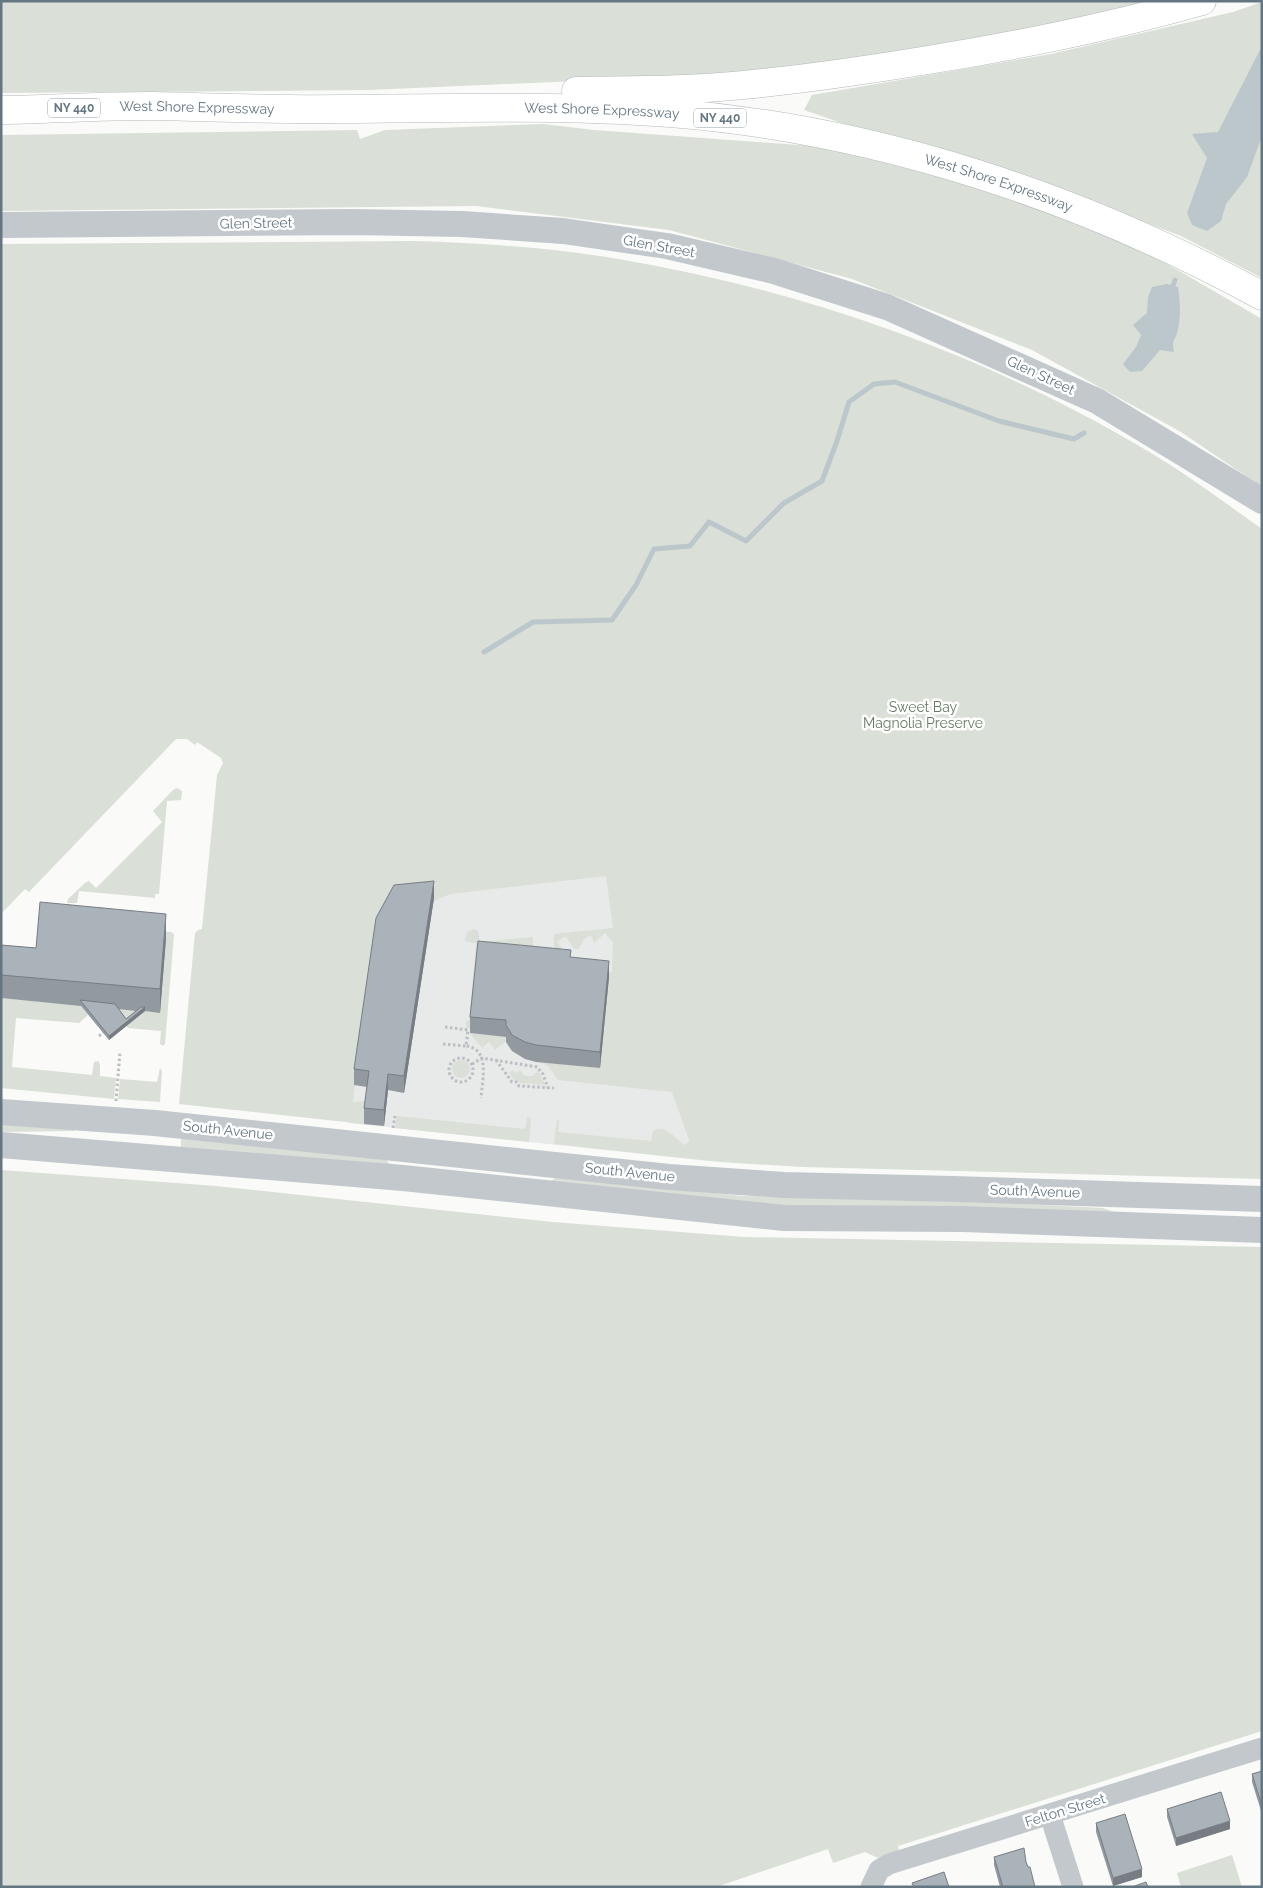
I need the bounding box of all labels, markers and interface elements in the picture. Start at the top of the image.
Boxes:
street label: West Shore Expressway [119,98,275,117]
road number: NY 440 [48,99,100,118]
street label: West Shore Expressway [524,100,680,122]
road number: NY 440 [694,109,746,128]
street label: West Shore Expressway [923,151,1075,215]
street label: Glen Street [220,214,293,232]
street label: Glen Street [622,232,696,260]
street label: Glen Street [1005,352,1078,398]
park label: Sweet Bay Magnolia Preserve [863,699,983,731]
street label: South Avenue [182,1117,274,1143]
street label: South Avenue [584,1159,676,1185]
street label: South Avenue [990,1181,1080,1201]
street label: Felton Street [1023,1790,1107,1830]

